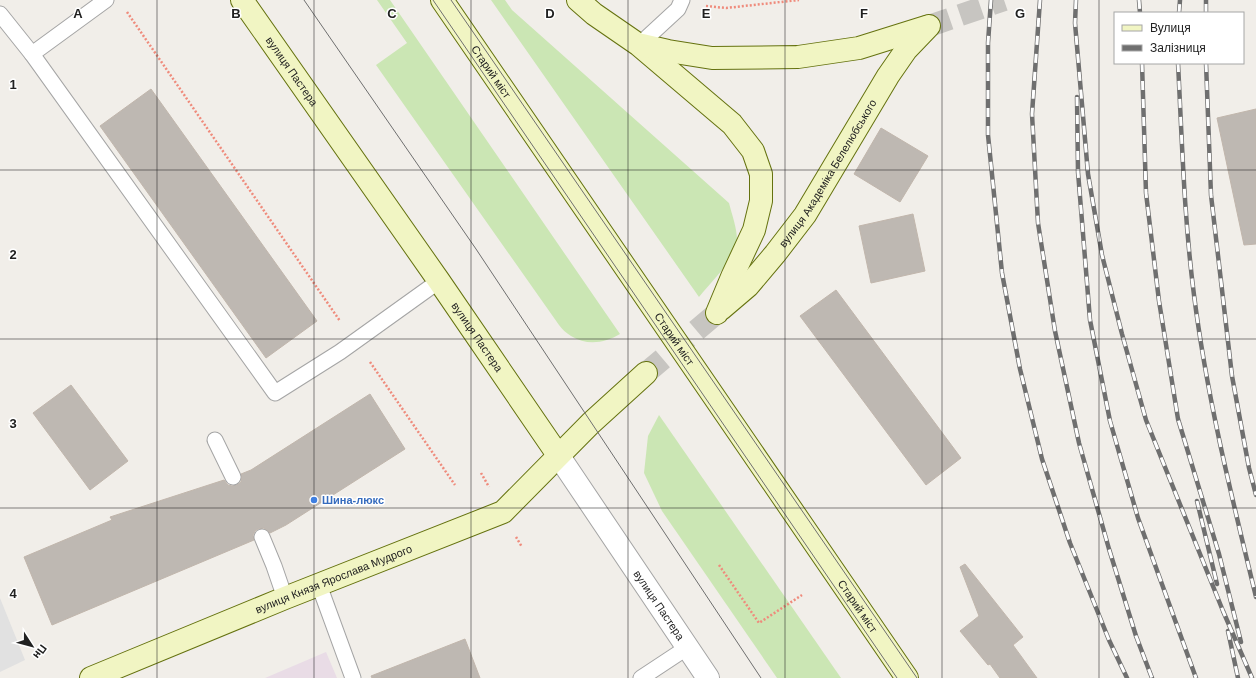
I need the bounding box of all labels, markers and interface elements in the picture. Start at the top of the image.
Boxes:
text: A [73,6,83,21]
text: B [231,6,241,21]
text: C [387,6,397,21]
text: D [545,6,555,21]
text: E [702,6,711,21]
text: F [860,6,868,21]
text: G [1015,6,1025,21]
legend [1114,12,1244,64]
text: Вулиця [1150,21,1191,35]
street label: вулиця Пастера [264,34,321,109]
text: Залізниця [1150,41,1206,55]
street label: Старий міст [469,43,513,100]
text: 1 [9,77,17,92]
street label: вулиця Академіка Белелюбського [777,97,879,249]
text: 2 [9,247,17,262]
street label: вулиця Пастера [449,300,506,375]
street label: Старий міст [652,310,697,368]
text: 3 [9,416,17,431]
place label: Шина-люкс [322,494,384,506]
marker: Шина-люкс [309,495,319,505]
street label: вулиця Князя Ярослава Мудрого [253,543,414,616]
street label: вулиця Пастера [631,568,687,643]
street label: Старий міст [835,578,880,635]
text: 4 [9,586,17,601]
north arrow [12,626,52,666]
text: Пн [31,642,49,661]

